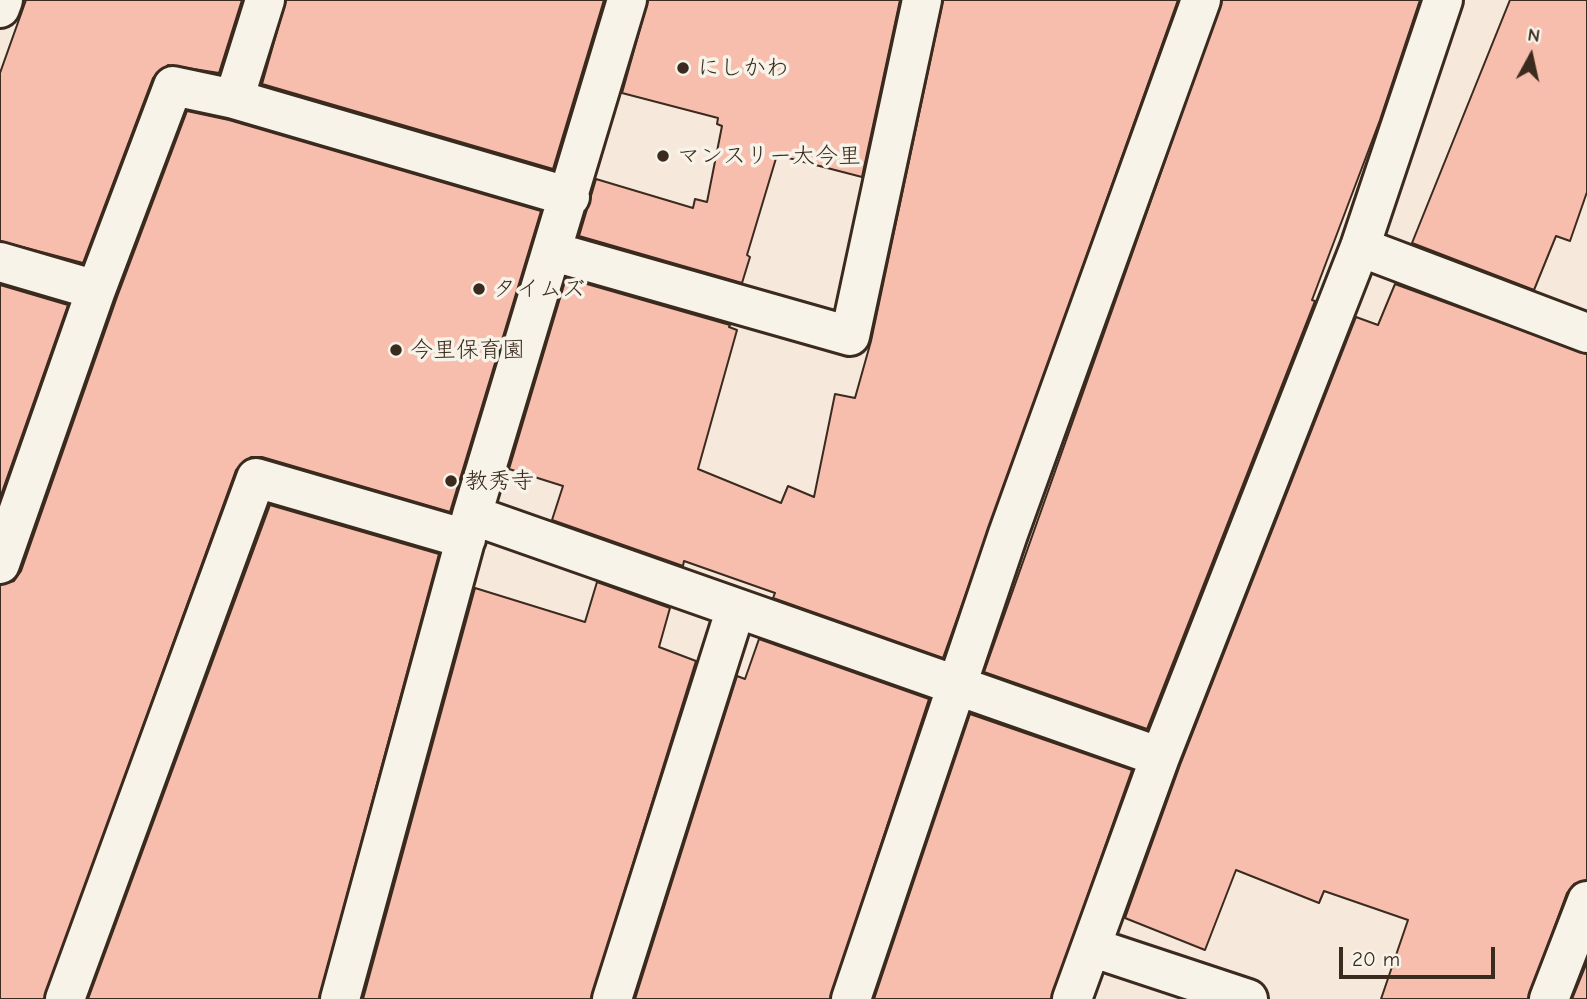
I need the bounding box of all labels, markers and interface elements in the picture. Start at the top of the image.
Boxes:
north arrow [1496,21,1566,91]
text: N [1526,23,1542,47]
place label: にしかわ [697,54,789,82]
marker: にしかわ [675,60,691,76]
place label: マンスリー大今里 [677,142,861,170]
marker: マンスリー大今里 [655,148,671,164]
place label: タイムズ [493,275,585,303]
marker: タイムズ [471,281,487,297]
place label: 今里保育園 [410,336,525,364]
marker: 今里保育園 [388,342,404,358]
place label: 教秀寺 [465,467,534,495]
marker: 教秀寺 [443,473,459,489]
scale bar [1342,932,1498,976]
text: 20 m [1352,947,1400,971]

